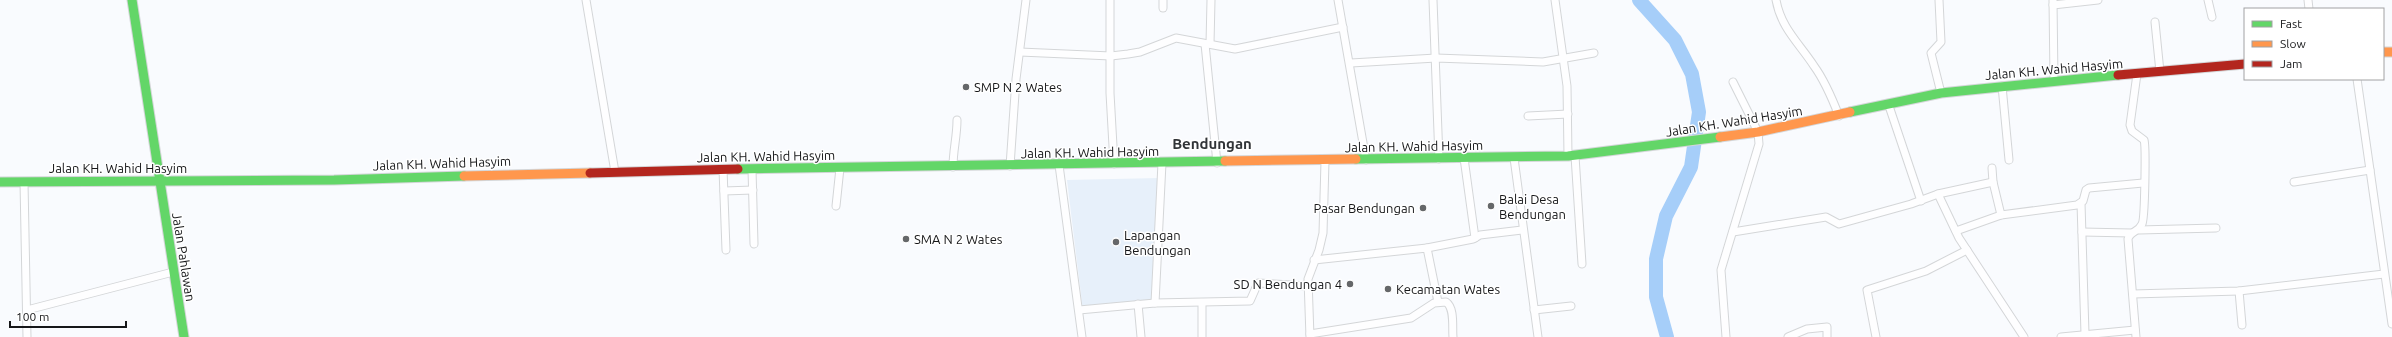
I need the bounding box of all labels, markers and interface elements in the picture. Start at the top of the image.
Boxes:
legend [2244,8,2384,80]
text: Fast [2280,17,2302,30]
text: Slow [2280,37,2306,50]
street label: Jalan KH. Wahid Hasyim [1984,56,2124,82]
text: Jam [2280,57,2302,70]
place label: SMP N 2 Wates [974,80,1062,94]
marker: SMP N 2 Wates [961,82,971,92]
street label: Jalan KH. Wahid Hasyim [1665,103,1803,139]
district label: Bendungan [1172,135,1252,152]
street label: Jalan KH. Wahid Hasyim [1345,138,1483,154]
street label: Jalan KH. Wahid Hasyim [1021,144,1159,160]
street label: Jalan KH. Wahid Hasyim [697,148,835,164]
street label: Jalan KH. Wahid Hasyim [373,154,511,172]
street label: Jalan KH. Wahid Hasyim [49,161,187,175]
place label: Balai Desa Bendungan [1499,192,1566,221]
place label: Pasar Bendungan [1314,201,1415,215]
marker: Balai Desa Bendungan [1486,201,1496,211]
marker: Pasar Bendungan [1418,203,1428,213]
street label: Jalan Pahlawan [170,212,198,302]
place label: Lapangan Bendungan [1124,228,1191,257]
place label: SMA N 2 Wates [914,232,1003,246]
marker: SMA N 2 Wates [901,234,911,244]
marker: Lapangan Bendungan [1111,237,1121,247]
place label: SD N Bendungan 4 [1234,277,1342,291]
marker: SD N Bendungan 4 [1345,279,1355,289]
place label: Kecamatan Wates [1396,282,1500,296]
marker: Kecamatan Wates [1383,284,1393,294]
scale bar [10,303,126,329]
text: 100 m [16,310,49,323]

